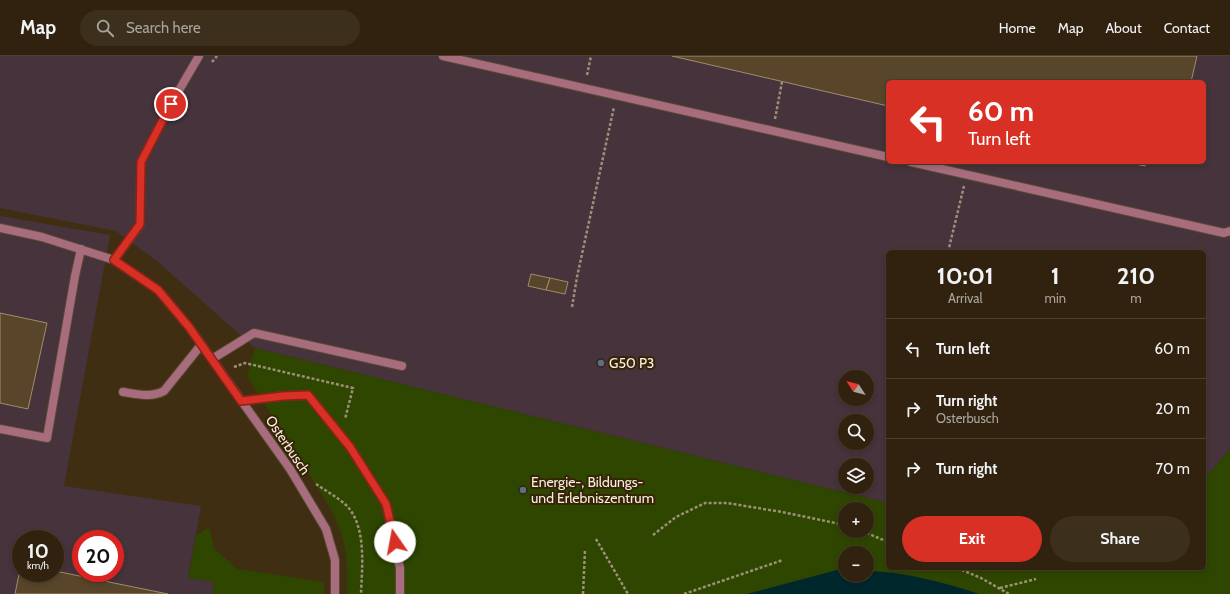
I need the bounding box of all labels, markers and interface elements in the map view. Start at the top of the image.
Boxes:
search box [80,10,360,46]
text: Map [20,16,56,39]
icon: search [94,17,116,39]
text: Search here [126,19,201,37]
text: Home [999,19,1036,37]
text: Map [1058,19,1083,37]
text: About [1105,19,1142,37]
text: Contact [1164,19,1210,37]
pin [154,87,188,121]
icon: arrive [160,93,182,115]
text: 60 m [968,94,1034,128]
icon: left [902,96,954,148]
text: Turn left [968,128,1031,150]
text: 10:01 [937,261,994,290]
text: 1 [1051,261,1060,290]
text: 210 [1117,261,1155,290]
text: Arrival [948,290,983,306]
text: min [1045,290,1066,306]
text: m [1130,290,1142,306]
icon: left [902,338,924,360]
text: Turn left [936,340,990,358]
text: 60 m [1154,340,1190,358]
place label: G50 P3 [609,354,654,372]
marker: G50 P3 [596,358,606,368]
north arrow [838,370,874,406]
map controls [838,370,874,582]
text: Turn right [936,392,997,410]
icon: right [902,398,924,420]
text: 20 m [1155,400,1190,418]
text: Osterbusch [936,410,999,426]
street label: Osterbusch [262,412,314,478]
button: search [838,414,874,450]
button: layers [838,458,874,494]
icon: right [902,458,924,480]
text: Turn right [936,460,997,478]
text: 70 m [1156,460,1190,478]
place label: Energie-, Bildungs- und Erlebniszentrum [531,473,654,507]
marker: Energie-, Bildungs- und Erlebniszentrum [518,485,528,495]
button: + [838,502,874,538]
button: Exit [902,516,1042,562]
button: Share [1050,516,1190,562]
position arrow [374,521,416,563]
speed limit sign: 20 [72,530,124,582]
text: 10 [27,539,49,563]
button: − [838,546,874,582]
text: km/h [27,559,49,572]

